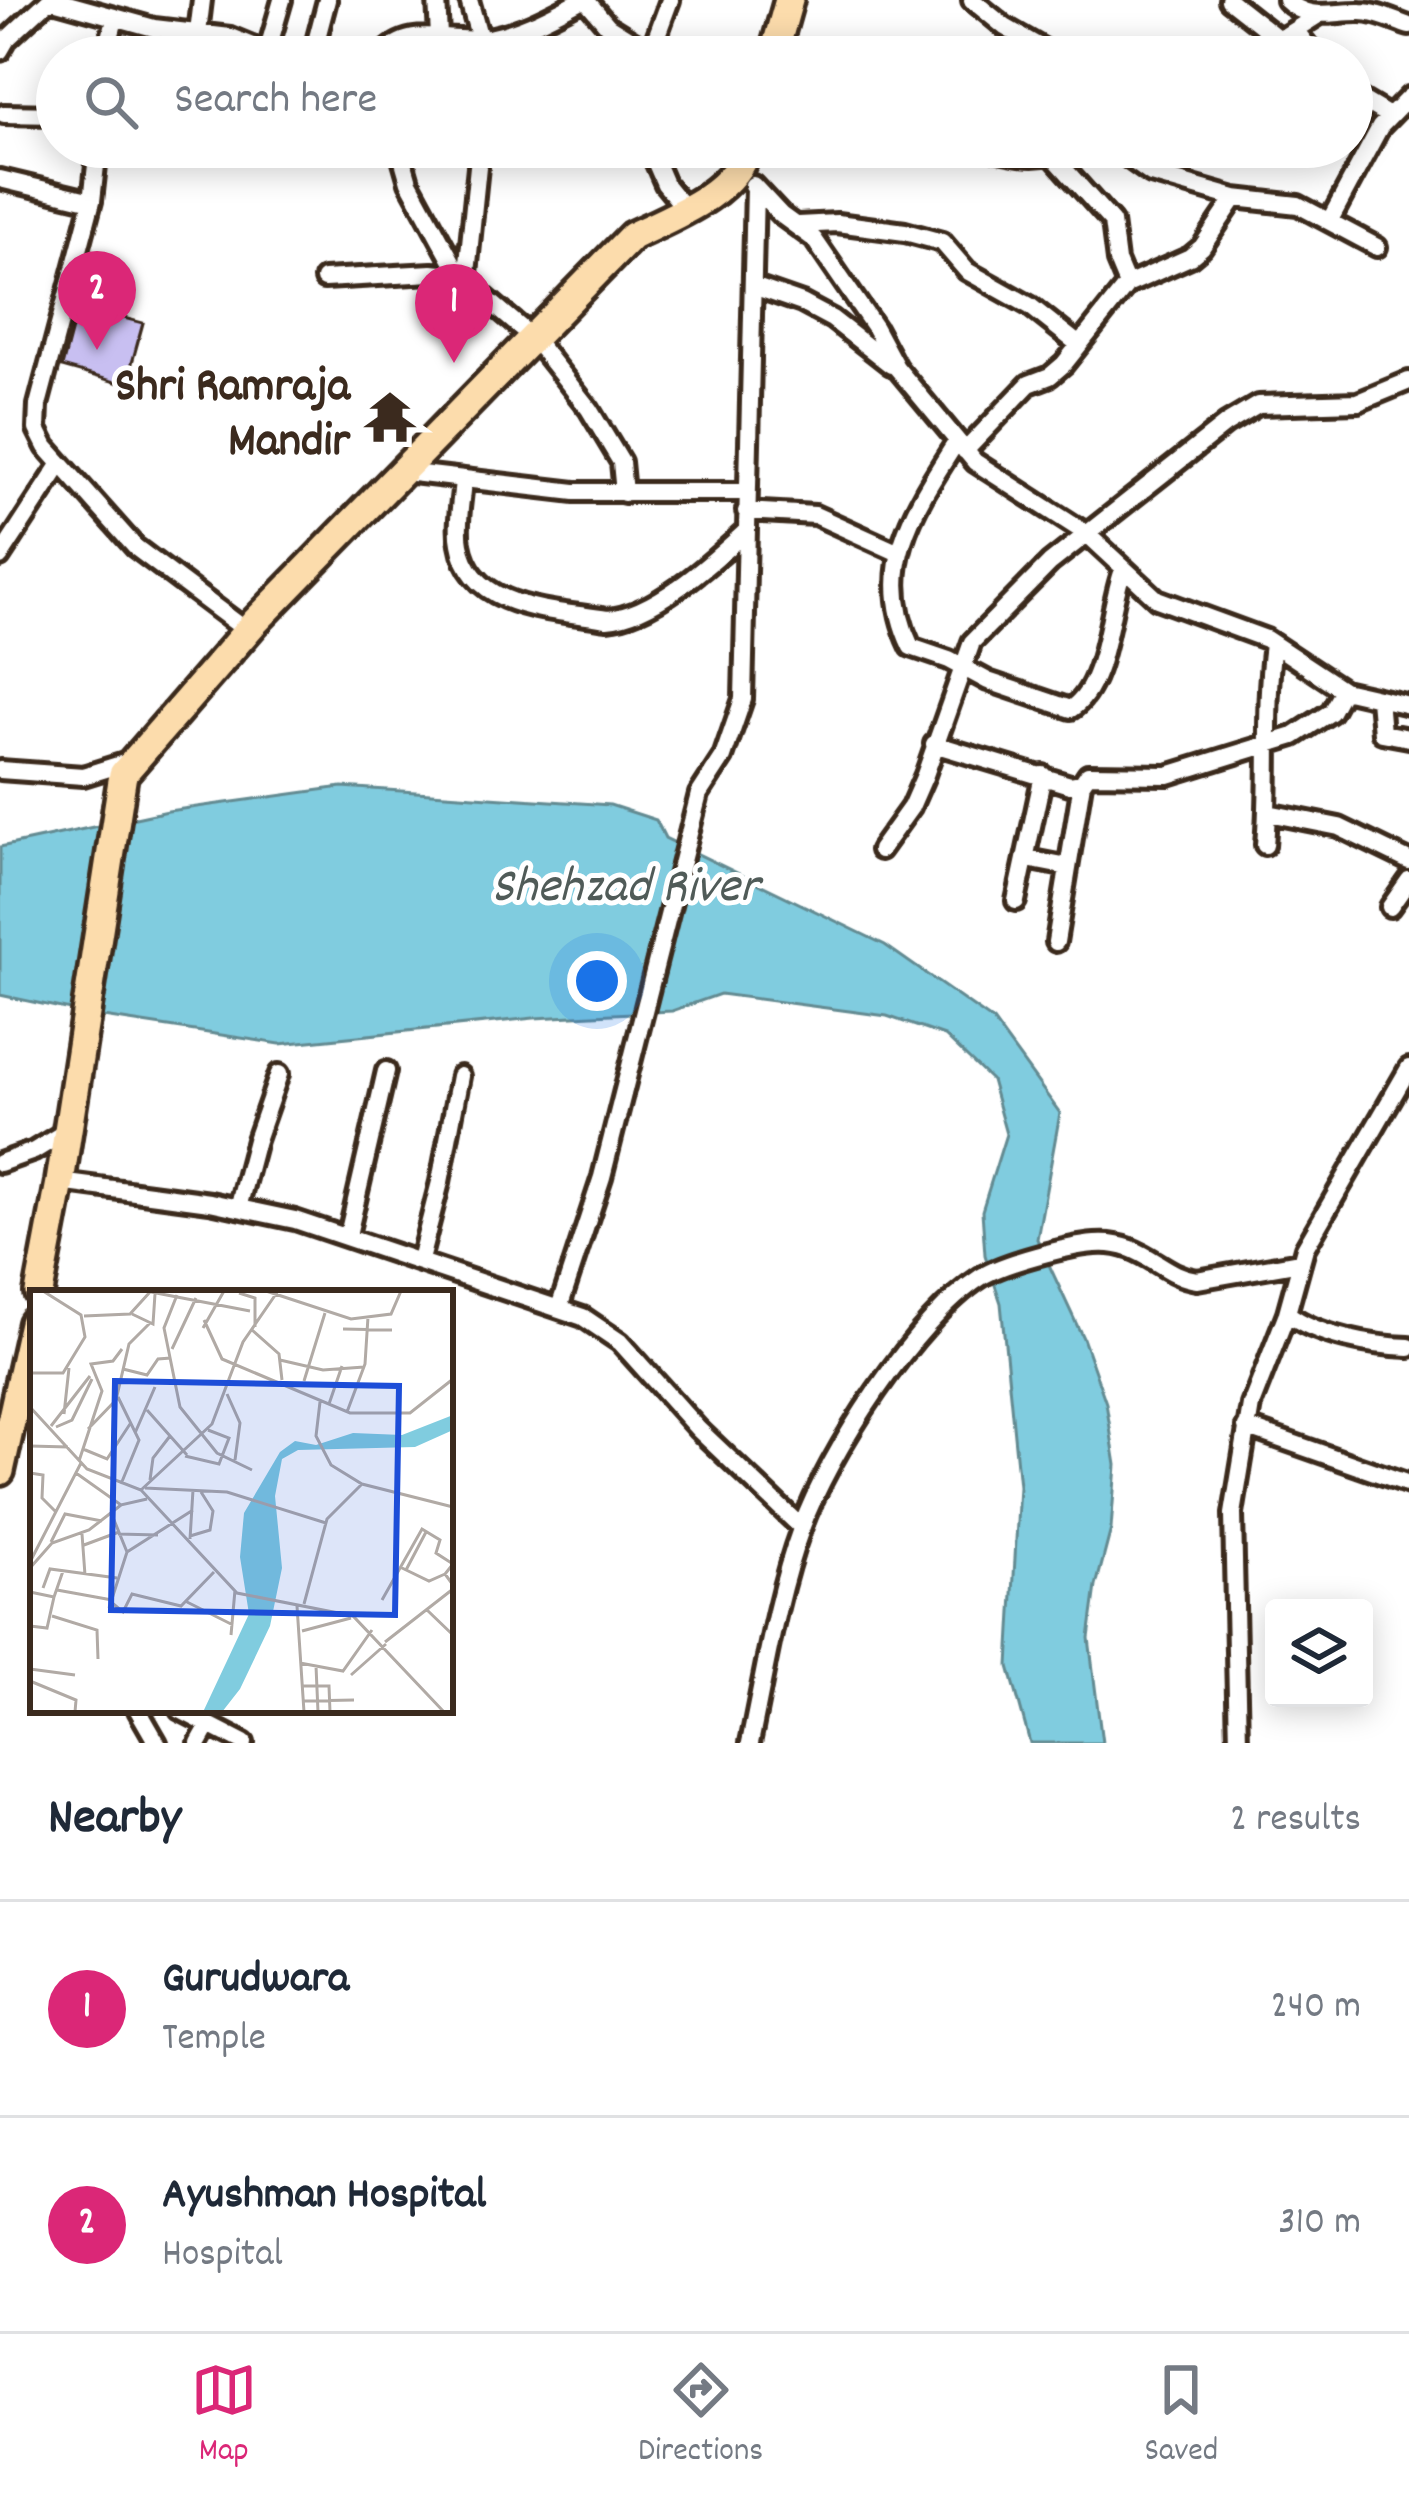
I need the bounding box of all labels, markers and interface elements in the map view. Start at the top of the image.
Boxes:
search box [36,36,1373,168]
icon: search [78,69,144,135]
text: Search here [174,70,377,134]
pin: 2 [58,251,136,350]
pin: 1 [415,264,493,363]
place label: Shri Ramraja Mandir [115,355,351,479]
temple icon: Shri Ramraja Mandir [361,388,419,446]
water label: Shehzad River [491,854,764,926]
your location [567,951,627,1011]
inset map [30,1290,453,1713]
map controls [1265,1599,1373,1707]
button: layers [1265,1599,1373,1707]
text: Nearby [48,1785,181,1857]
text: 2 results [1230,1794,1361,1849]
text: Gurudwara [162,1949,349,2013]
text: 1 [83,1981,91,2036]
text: 240 m [1271,1981,1361,2036]
text: Temple [162,2013,266,2068]
text: Ayushman Hospital [162,2165,486,2229]
text: 2 [78,2197,96,2252]
text: 310 m [1278,2197,1361,2252]
text: Hospital [162,2229,283,2284]
tab: Map [191,2357,257,2476]
tab: Directions [638,2357,763,2476]
tab: Saved [1145,2357,1218,2476]

